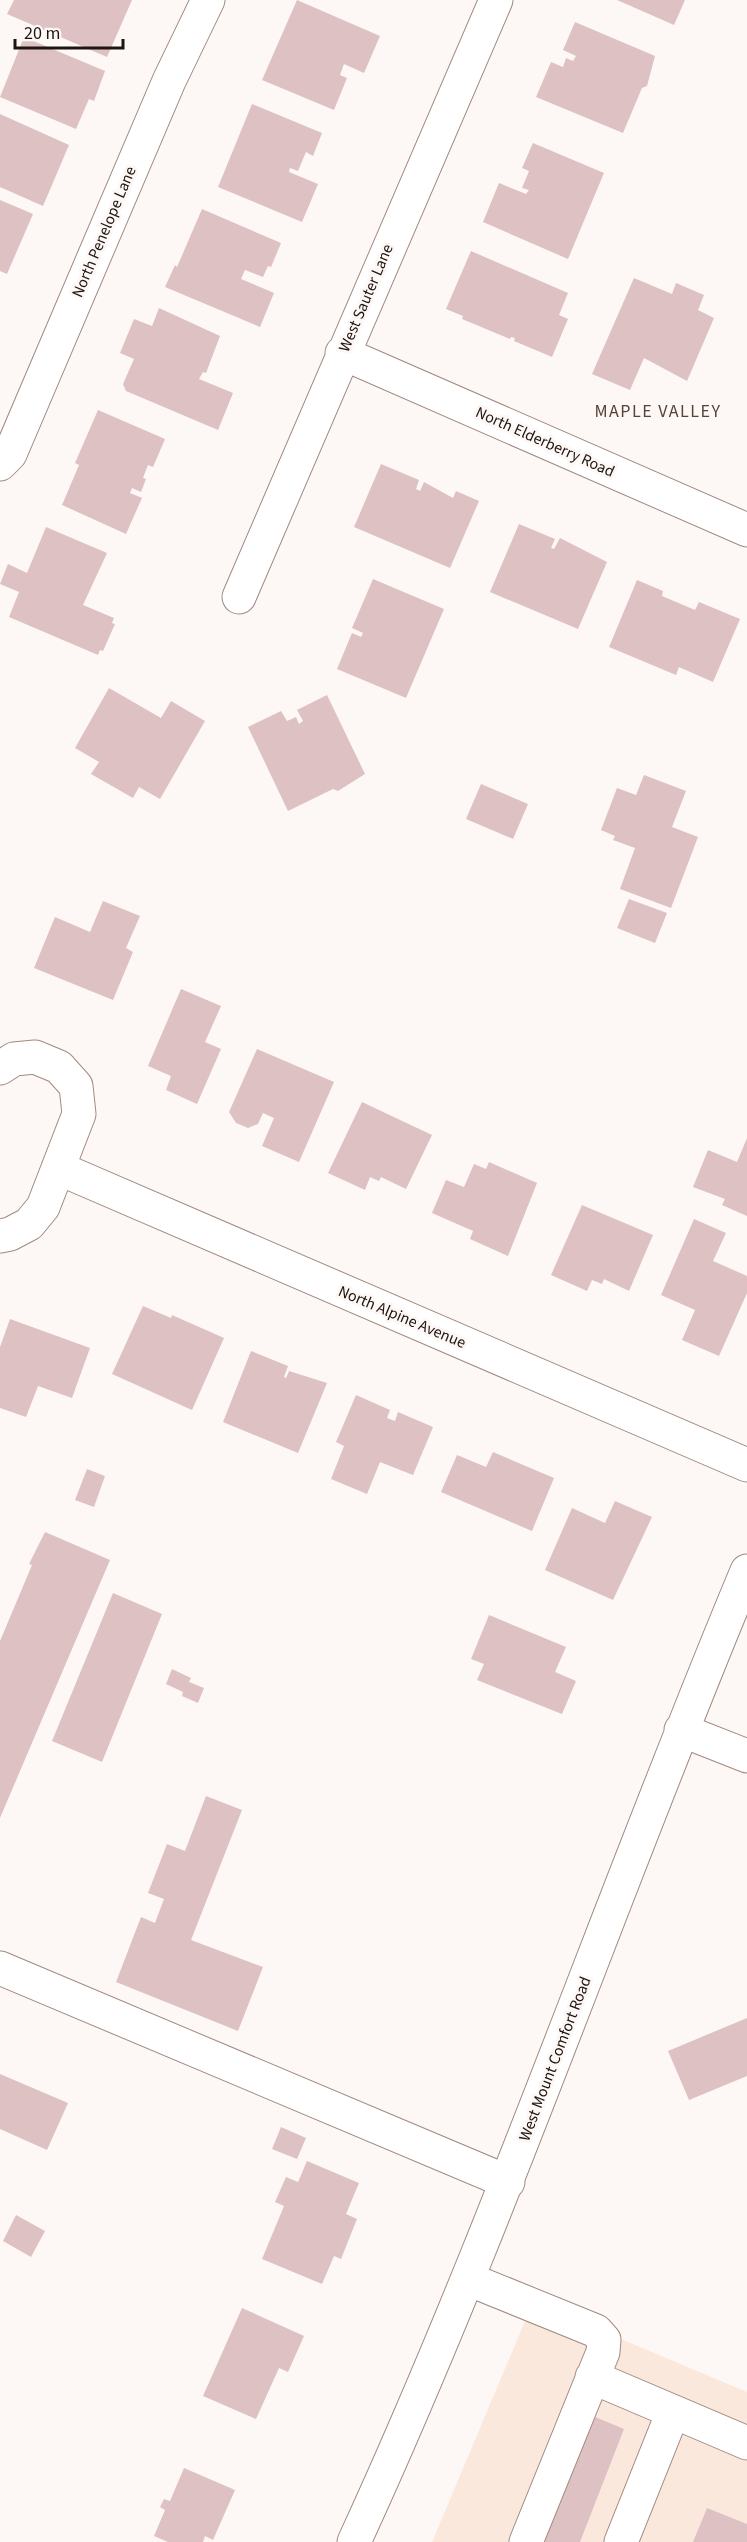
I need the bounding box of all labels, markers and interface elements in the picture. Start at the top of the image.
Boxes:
scale bar [15,12,123,50]
text: 20 m [24,21,60,46]
street label: North Penelope Lane [66,163,142,301]
street label: West Sauter Lane [333,241,399,355]
district label: MAPLE VALLEY [594,399,722,424]
street label: North Elderberry Road [472,401,618,483]
street label: North Alpine Avenue [335,1280,469,1354]
street label: West Mount Comfort Road [513,1974,597,2144]

